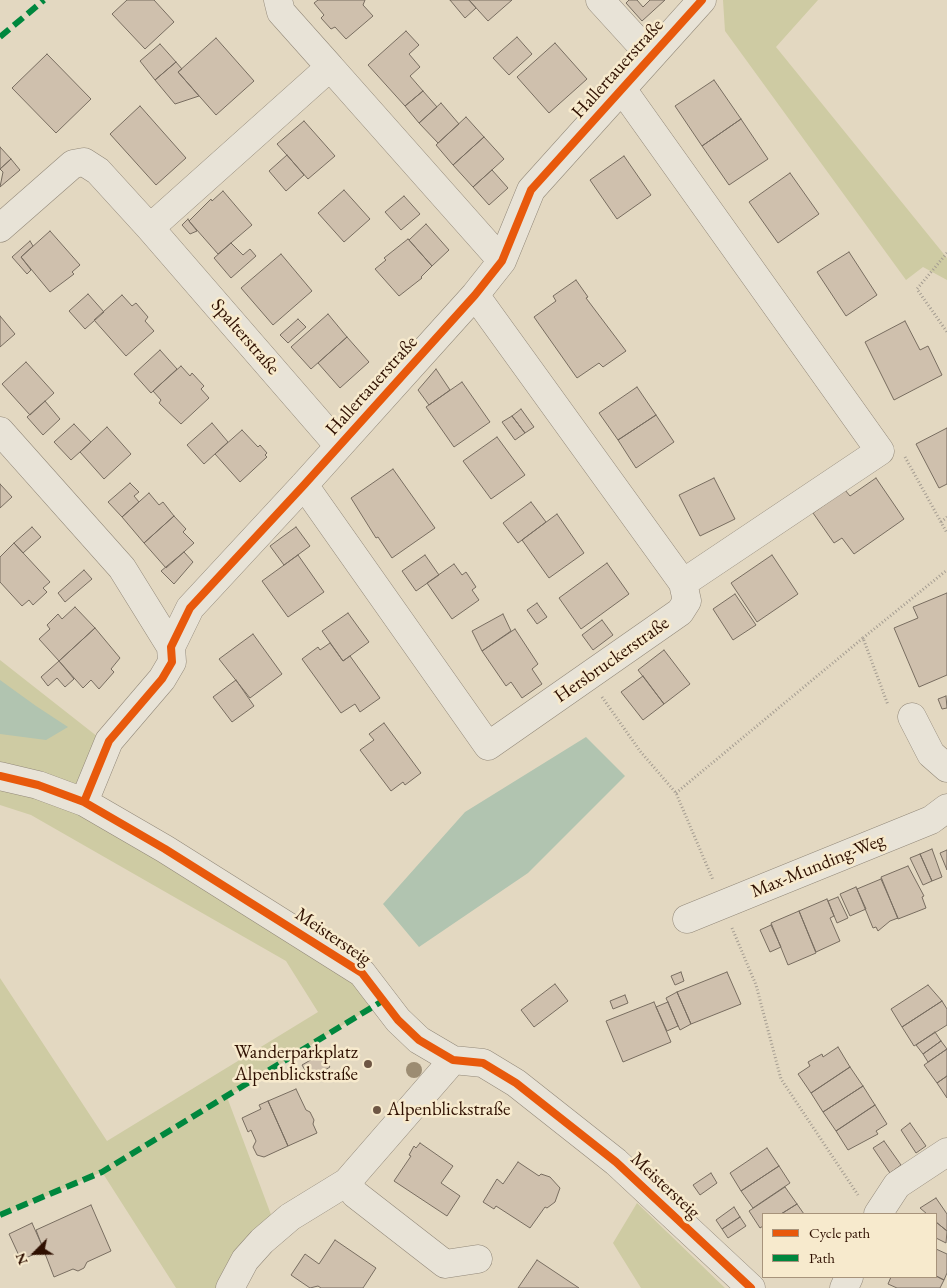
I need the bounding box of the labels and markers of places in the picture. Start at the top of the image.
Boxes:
place label: Wanderparkplatz Alpenblickstraße [234,1042,358,1086]
marker: Wanderparkplatz Alpenblickstraße [362,1058,374,1070]
place label: Alpenblickstraße [387,1099,510,1121]
marker: Alpenblickstraße [371,1104,383,1116]

